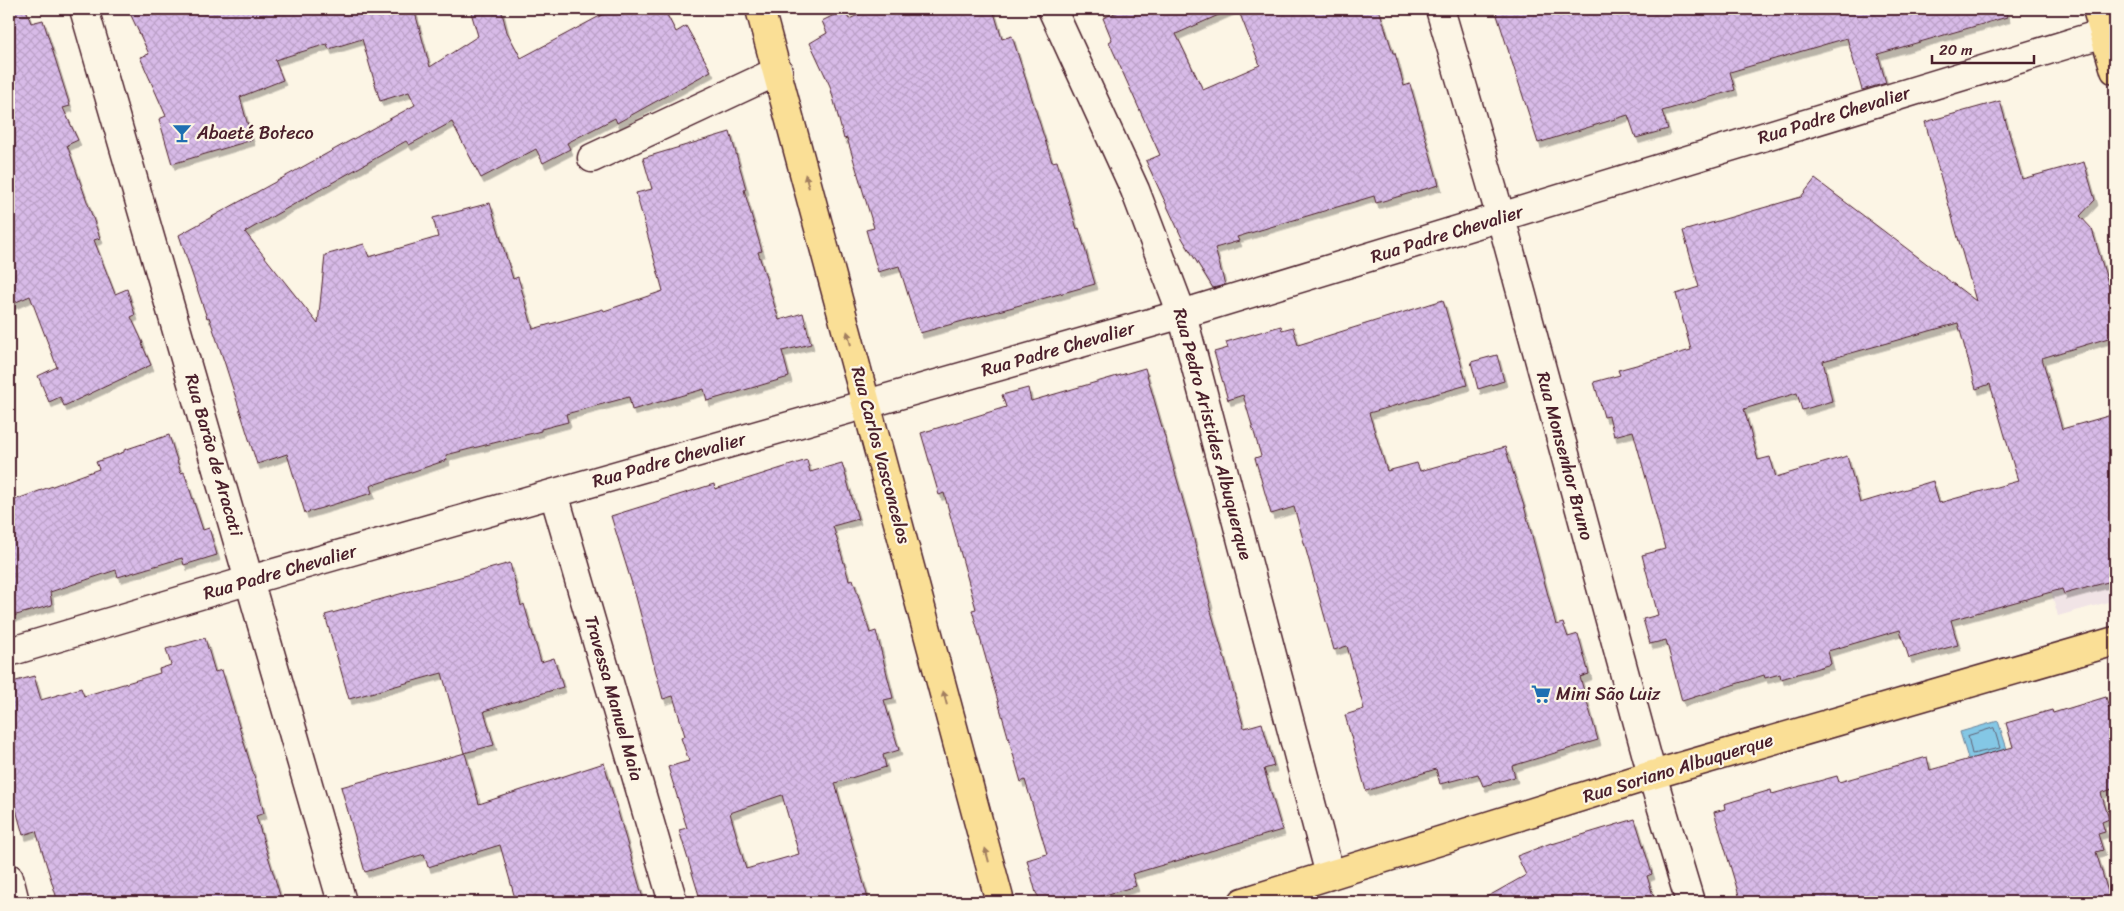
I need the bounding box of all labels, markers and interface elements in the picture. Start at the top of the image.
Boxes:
scale bar [1932,32,2034,64]
text: 20 m [1939,37,1973,63]
street label: Rua Padre Chevalier [1754,76,1916,153]
place label: Abaeté Boteco [196,117,314,149]
bar icon: Abaeté Boteco [171,122,193,144]
one-way arrow [803,174,811,189]
street label: Rua Padre Chevalier [1367,195,1529,272]
street label: Rua Pedro Aristides Albuquerque [1164,305,1262,564]
street label: Rua Padre Chevalier [978,311,1140,386]
one-way arrow [845,331,853,346]
street label: Rua Carlos Vasconcelos [842,363,920,548]
street label: Rua Monsenhor Bruno [1527,368,1603,544]
street label: Rua Barão de Aracati [176,370,253,541]
street label: Rua Padre Chevalier [589,422,751,497]
street label: Rua Padre Chevalier [200,534,362,609]
street label: Travessa Manuel Maia [575,611,653,785]
place label: Mini São Luiz [1556,678,1661,710]
supermarket icon: Mini São Luiz [1530,683,1552,705]
one-way arrow [941,691,949,706]
street label: Rua Soriano Albuquerque [1579,724,1777,812]
one-way arrow [983,848,991,863]

